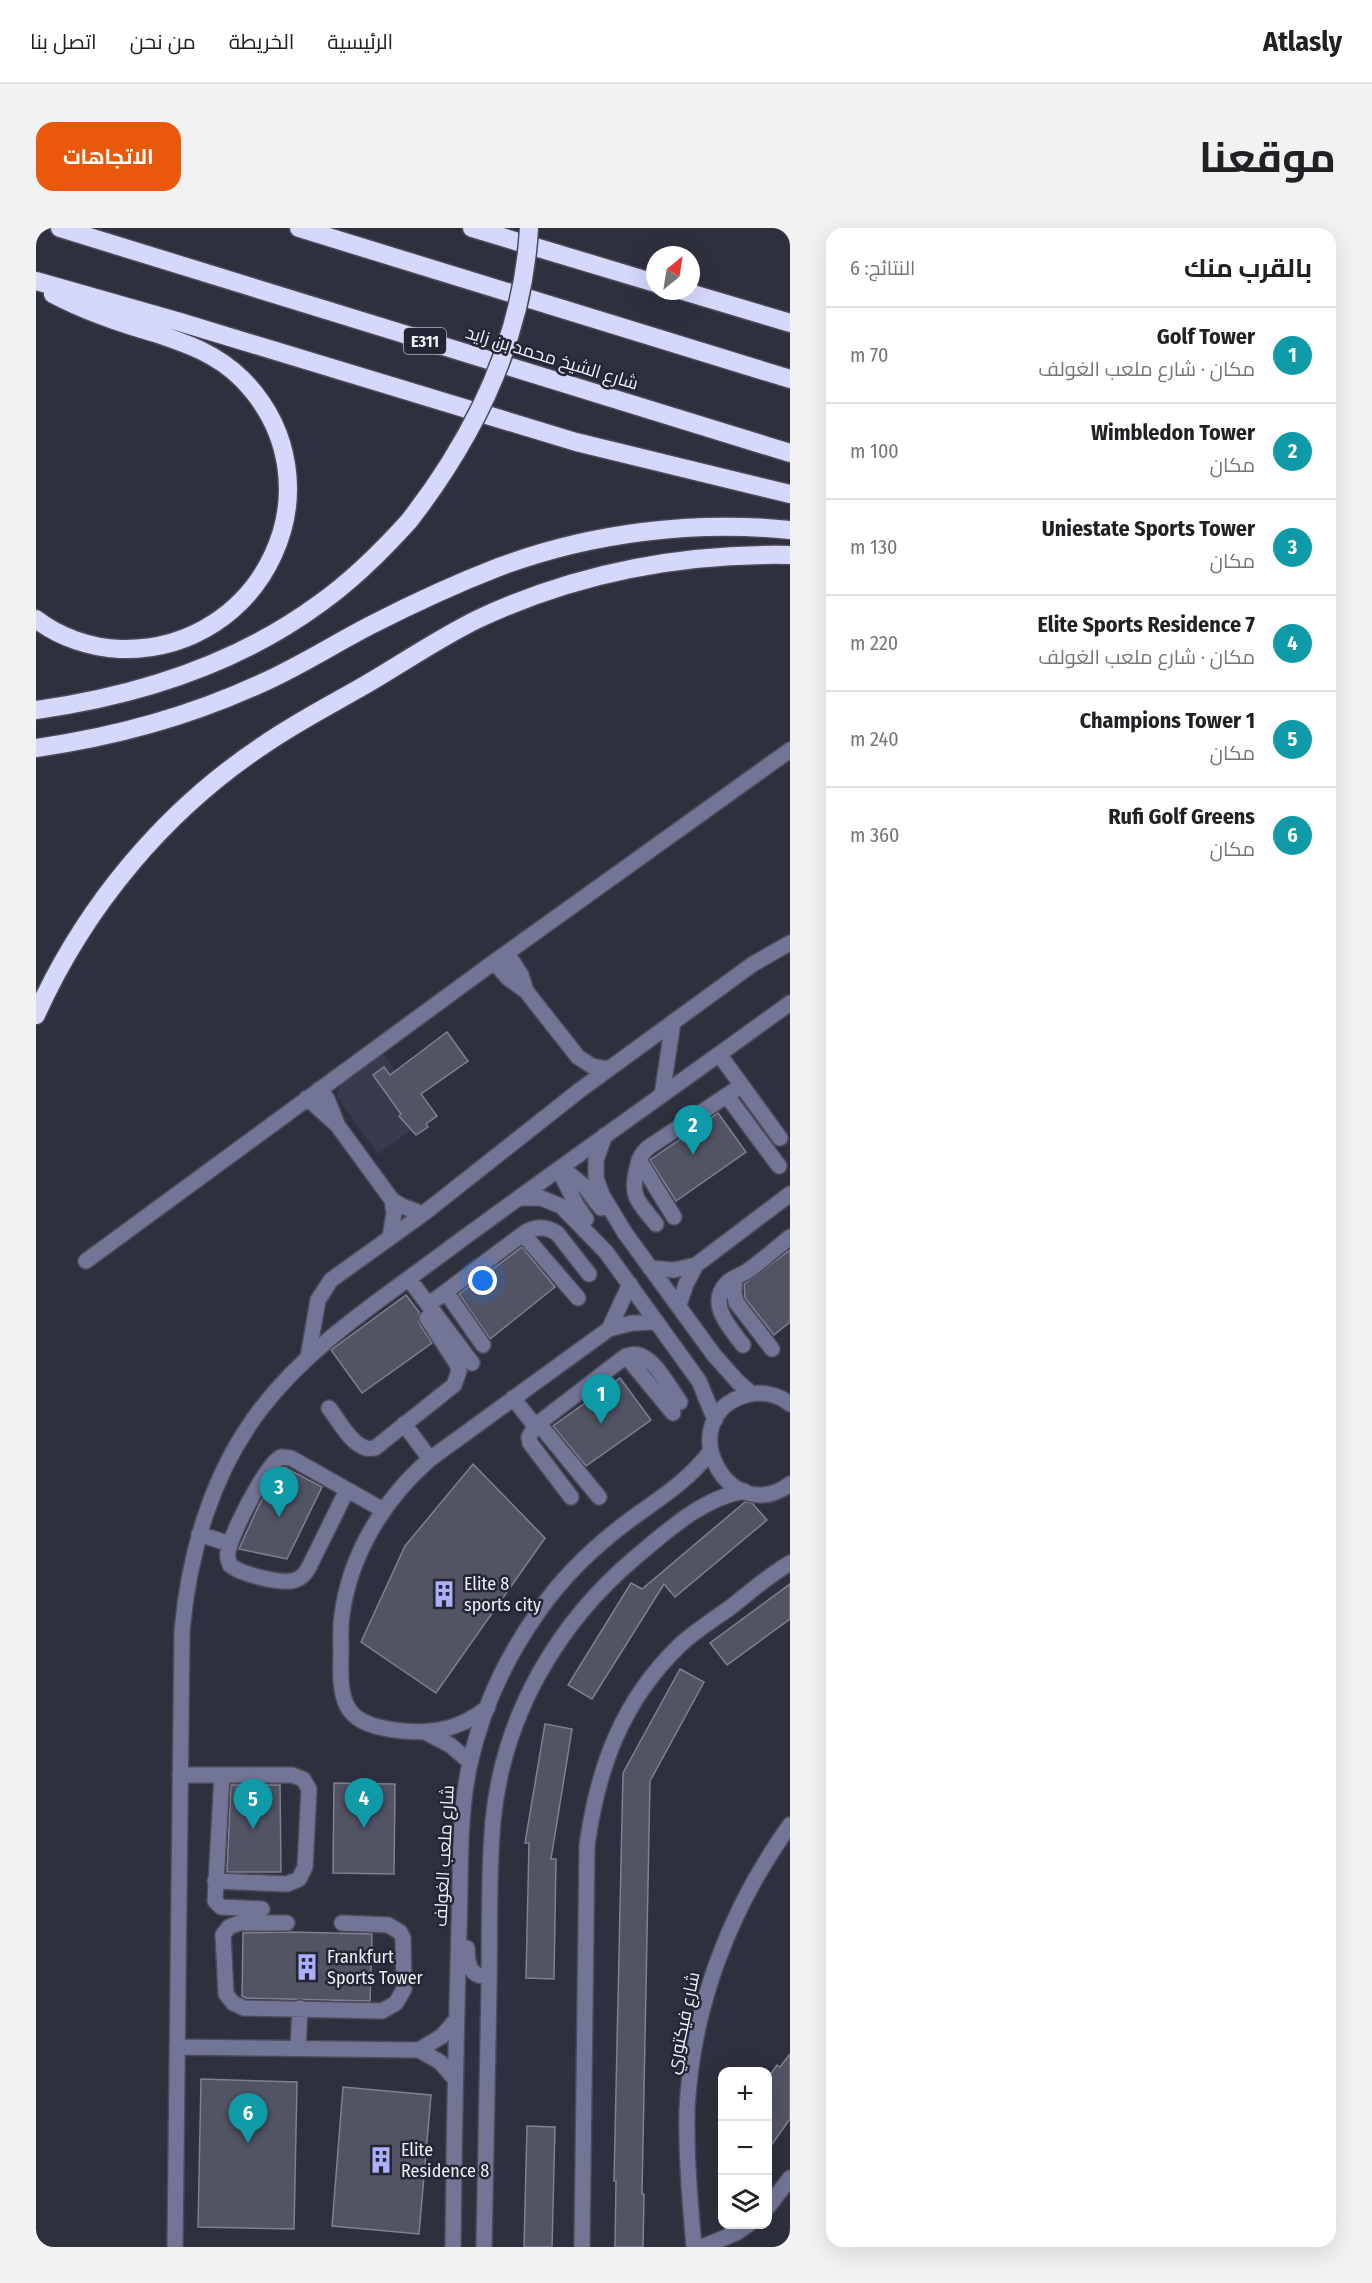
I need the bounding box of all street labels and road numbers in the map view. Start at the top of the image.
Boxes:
street label: شارع الشيخ محمد بن زايد [463,321,641,396]
road number: E311 [404,328,446,354]
street label: شارع ملعب الغولف [429,1784,460,1928]
street label: شارع فيكتوري [661,1970,707,2077]

